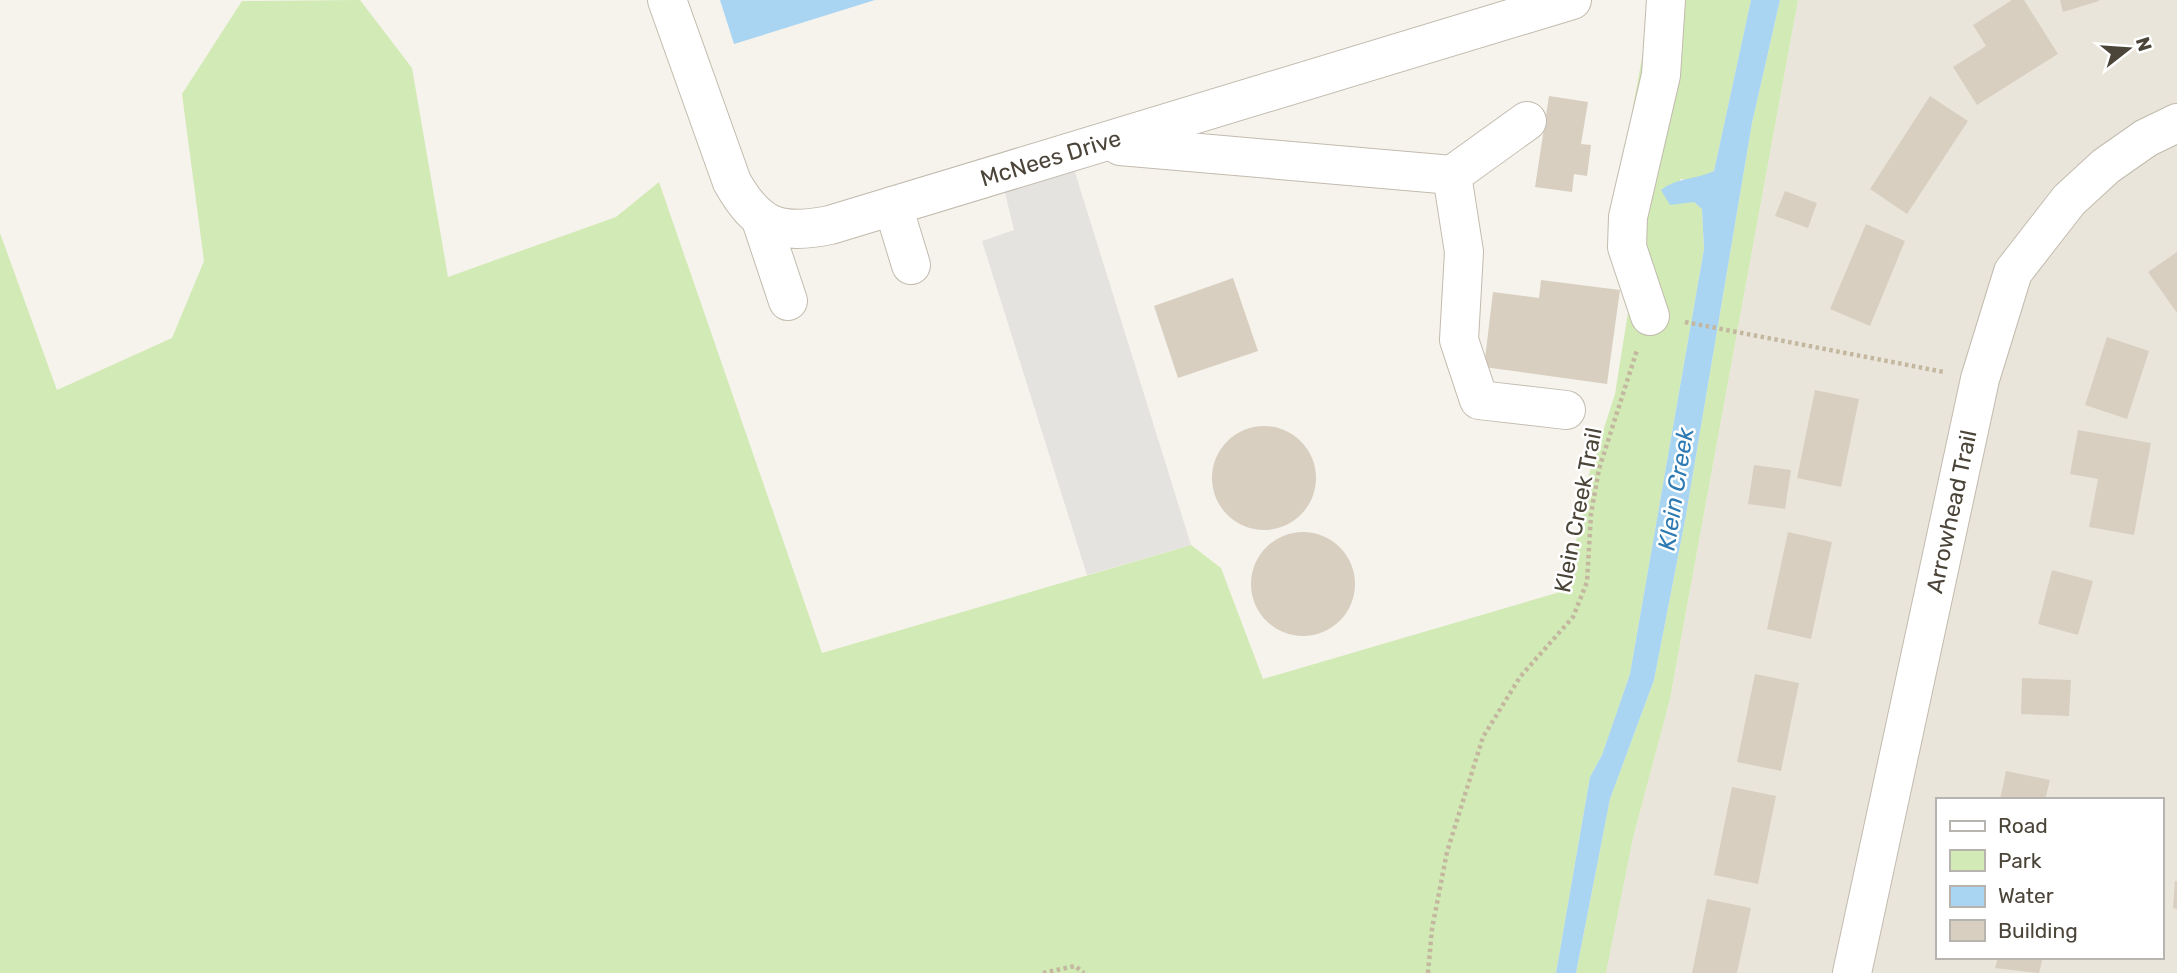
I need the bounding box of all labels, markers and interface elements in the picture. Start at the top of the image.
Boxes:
north arrow [2093,14,2163,84]
text: N [2131,34,2157,54]
street label: McNees Drive [977,124,1124,193]
street label: Klein Creek Trail [1548,425,1608,595]
water label: Klein Creek [1652,425,1700,552]
street label: Arrowhead Trail [1920,427,1983,596]
legend [1936,798,2163,959]
text: Road [1998,813,2048,838]
text: Park [1998,848,2042,873]
text: Water [1998,883,2054,908]
text: Building [1998,918,2078,943]

